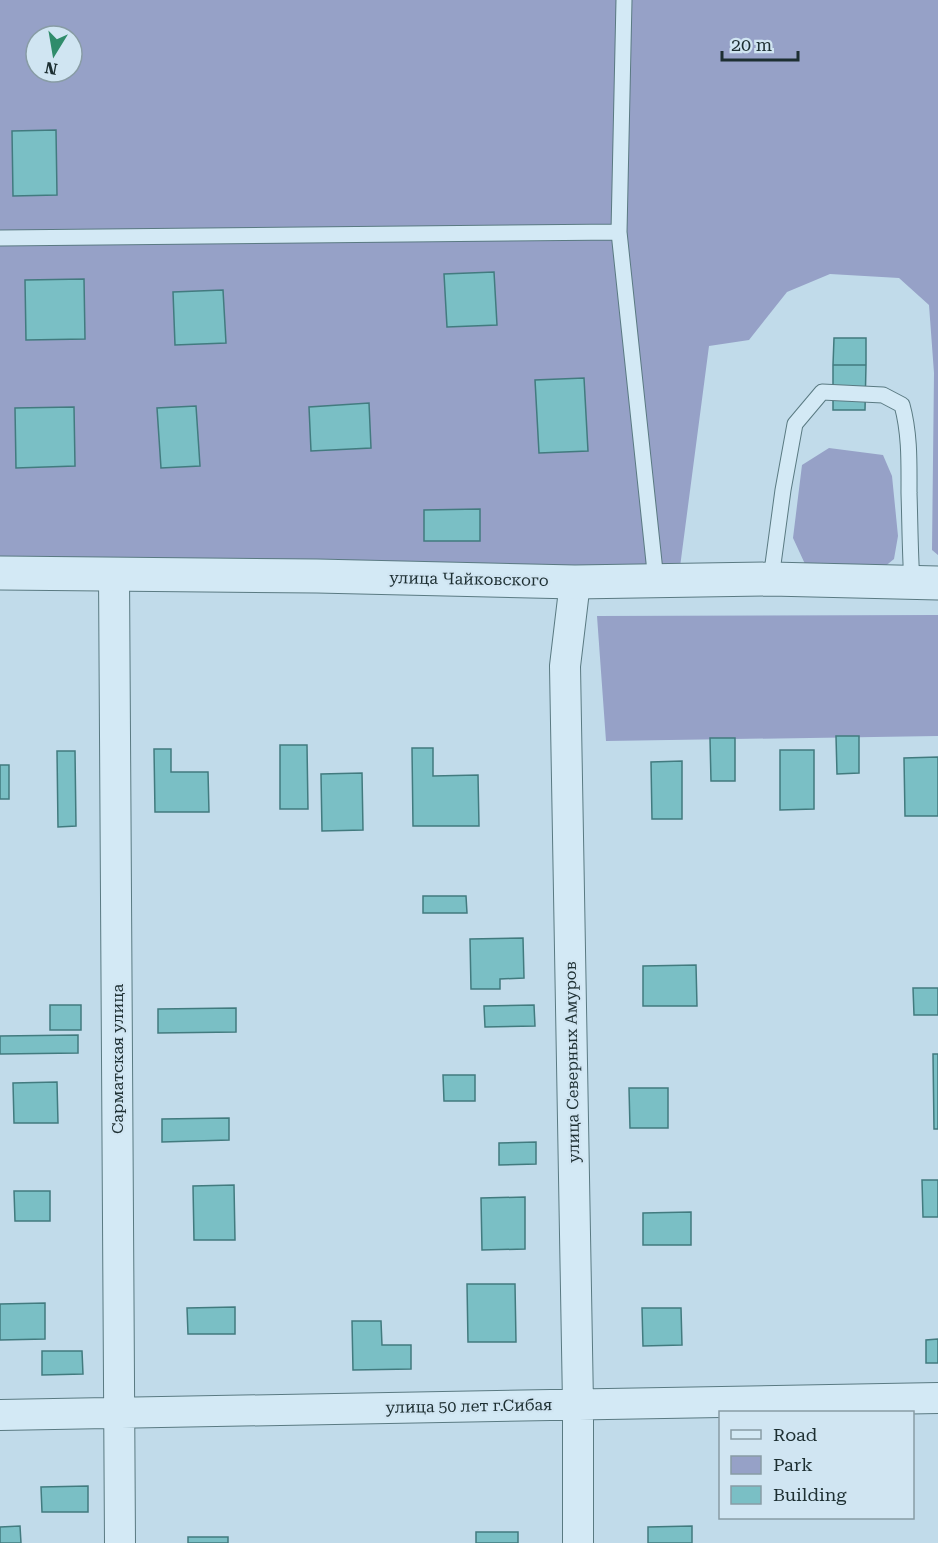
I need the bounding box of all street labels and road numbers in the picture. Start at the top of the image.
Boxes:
street label: улица Чайковского [389,568,549,590]
street label: улица Северных Амуров [561,961,583,1163]
street label: Сарматская улица [108,984,127,1134]
street label: улица 50 лет г.Сибая [386,1395,552,1417]

